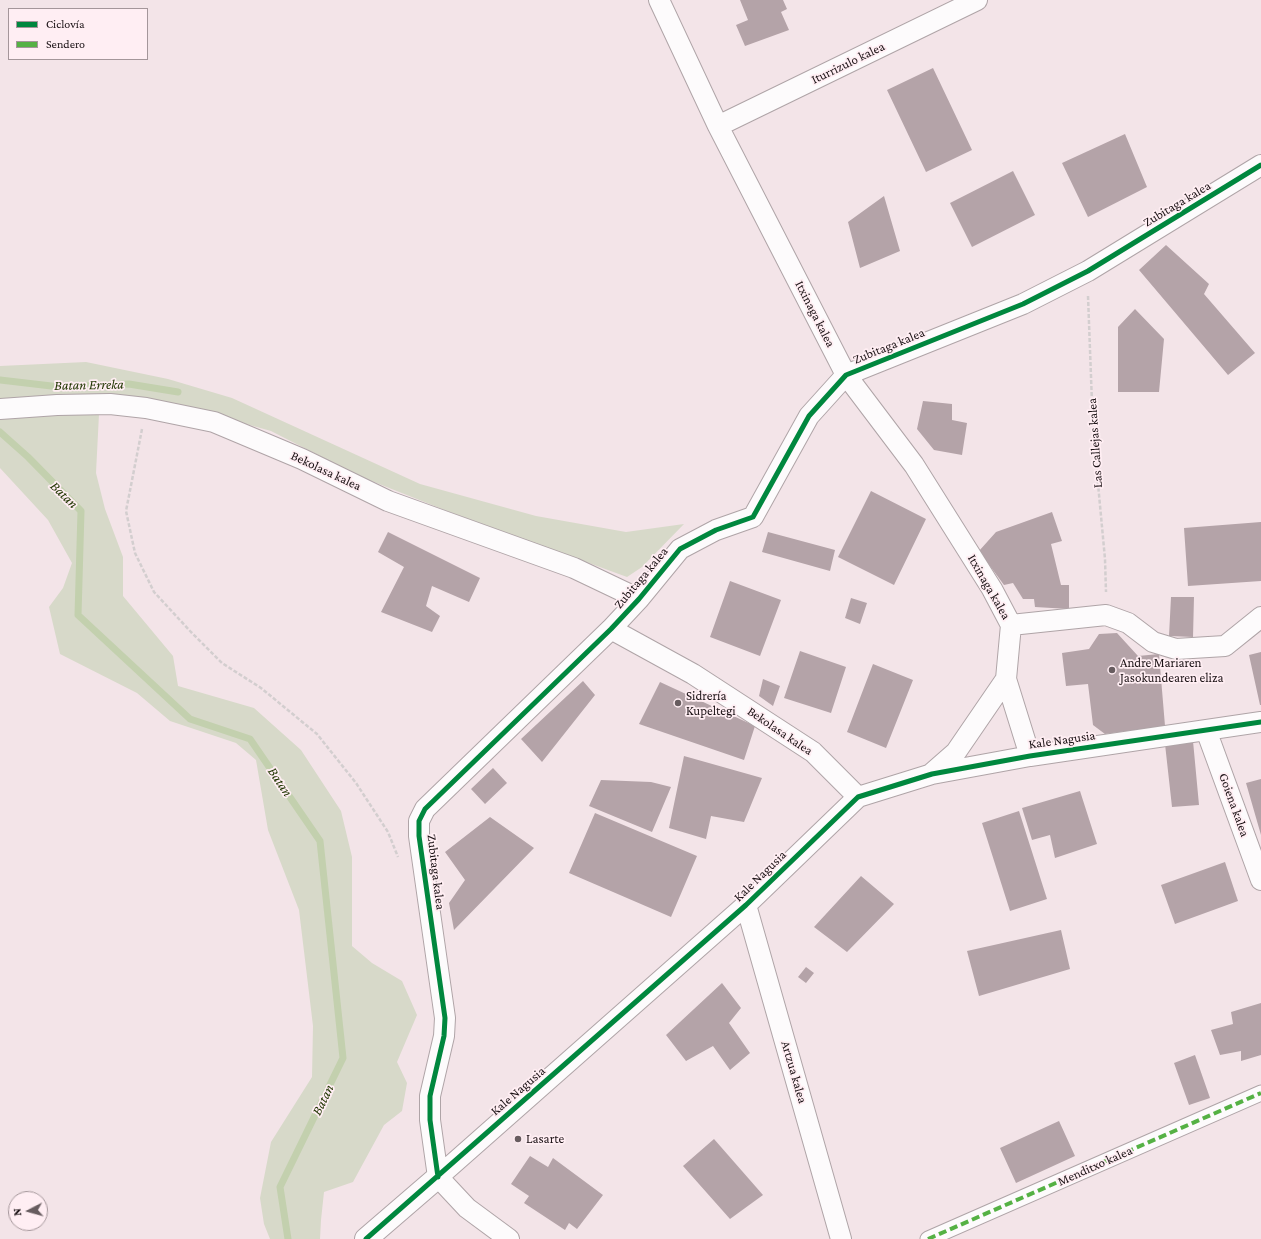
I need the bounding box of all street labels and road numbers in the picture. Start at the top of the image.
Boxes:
street label: Iturrizulo kalea [809,39,887,87]
street label: Zubitaga kalea [1140,178,1214,230]
street label: Itxinaga kalea [792,278,838,350]
street label: Zubitaga kalea [851,325,927,367]
street label: Las Callejas kalea [1084,397,1106,489]
street label: Bekolasa kalea [288,448,364,494]
street label: Zubitaga kalea [611,544,671,612]
street label: Itxinaga kalea [964,552,1014,622]
street label: Bekolasa kalea [744,703,816,759]
street label: Kale Nagusia [1028,728,1096,752]
street label: Goiena kalea [1215,771,1253,839]
street label: Zubitaga kalea [424,833,448,911]
street label: Kale Nagusia [730,847,790,905]
street label: Artzua kalea [778,1039,810,1105]
street label: Kale Nagusia [488,1063,548,1119]
street label: Menditxo kalea [1055,1143,1135,1189]

